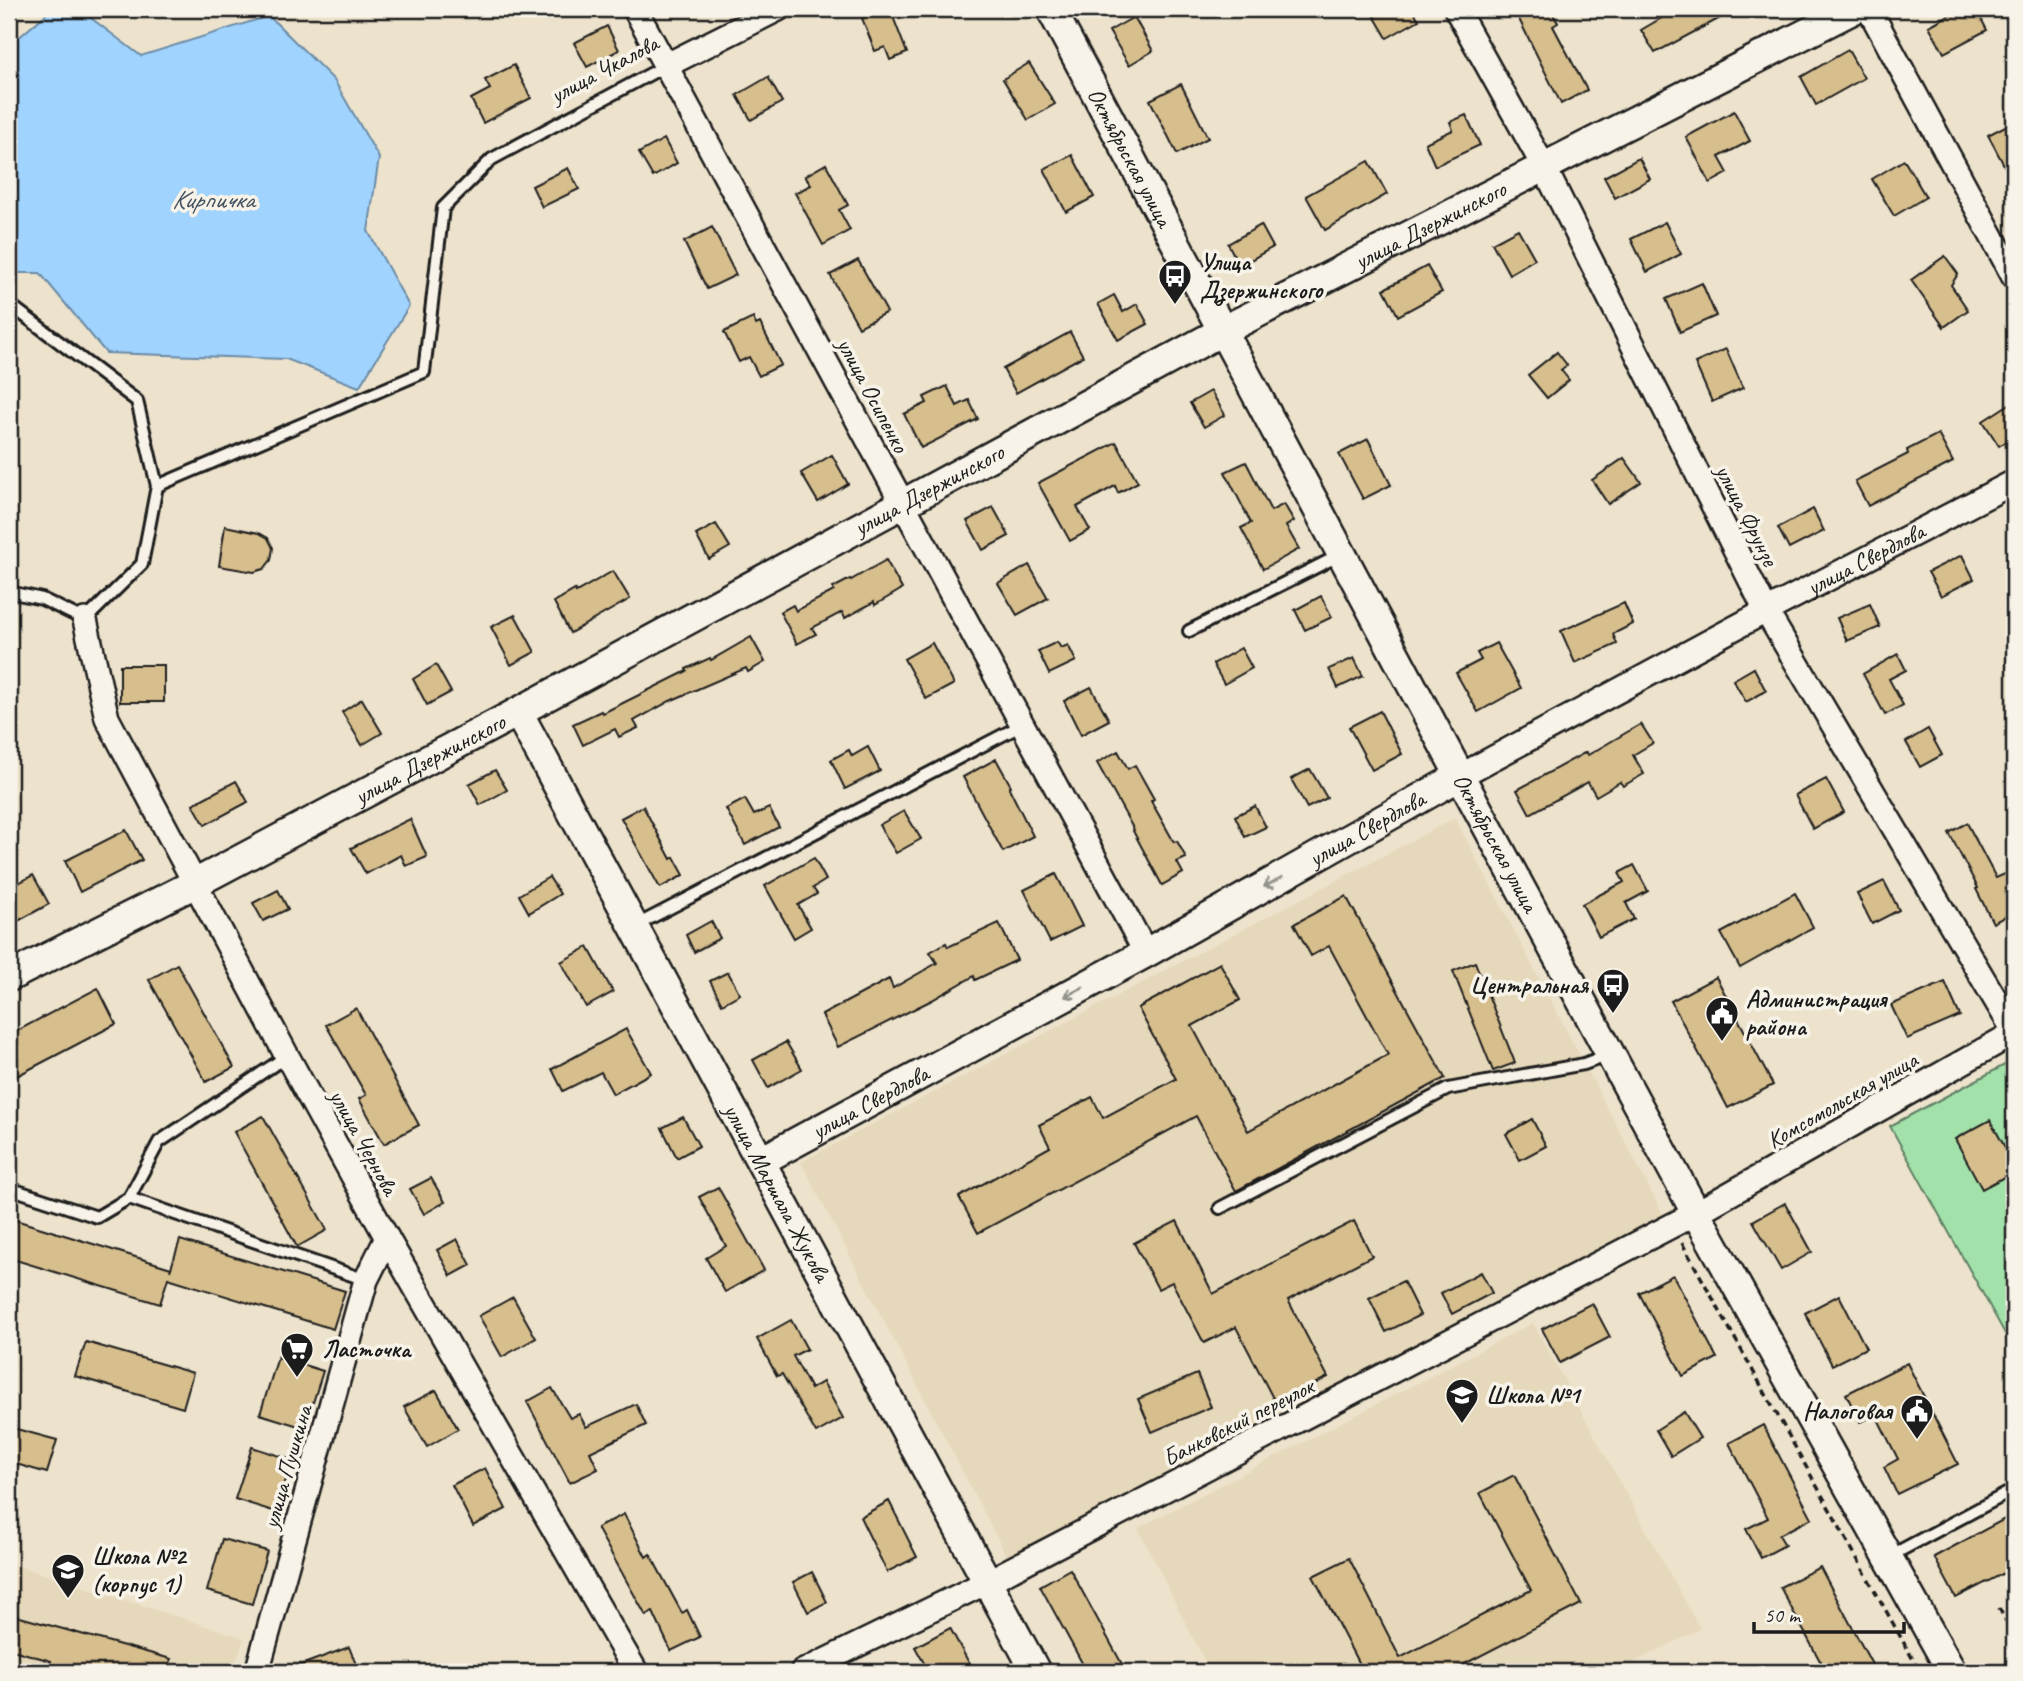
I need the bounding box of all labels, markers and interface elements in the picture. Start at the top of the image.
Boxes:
street label: улица Чкалова [543,27,665,111]
street label: Октябрьская улица [1081,82,1180,234]
street label: улица Дзержинского [1347,173,1512,277]
water label: Кирпичка [172,183,257,216]
place label: Улица Дзержинского [1200,247,1325,306]
bus stop icon: Улица Дзержинского [1156,257,1194,306]
street label: улица Осипенко [829,331,916,459]
street label: улица Дзержинского [847,436,1010,543]
street label: улица Фрунзе [1708,457,1786,573]
street label: улица Свердлова [1800,515,1932,603]
street label: улица Дзержинского [348,706,512,812]
street label: Октябрьская улица [1446,768,1547,919]
street label: улица Свердлова [1302,783,1432,874]
one-way arrow [1263,875,1283,889]
bus stop icon: Центральная [1594,966,1632,1015]
place label: Центральная [1470,970,1589,1000]
place label: Администрация района [1746,984,1888,1042]
one-way arrow [1064,986,1085,999]
public building icon: Администрация района [1703,994,1741,1043]
street label: Комсомольская улица [1761,1044,1924,1155]
street label: улица Свердлова [805,1057,936,1147]
street label: улица Чернова [322,1082,406,1202]
street label: улица Маршала Жукова [716,1097,838,1289]
supermarket icon: Ласточка [278,1330,316,1379]
place label: Ласточка [322,1334,413,1364]
street label: Банковский переулок [1158,1370,1320,1473]
school or university icon: Школа №1 [1443,1376,1481,1425]
place label: Школа №1 [1486,1380,1583,1410]
public building icon: Налоговая [1898,1392,1936,1441]
place label: Налоговая [1803,1396,1893,1426]
street label: улица Пушкина [255,1400,319,1534]
place label: Школа №2 (корпус 1) [92,1541,188,1599]
school or university icon: Школа №2 (корпус 1) [49,1551,87,1600]
scale bar [1754,1590,1904,1634]
text: 50 m [1764,1602,1802,1628]

